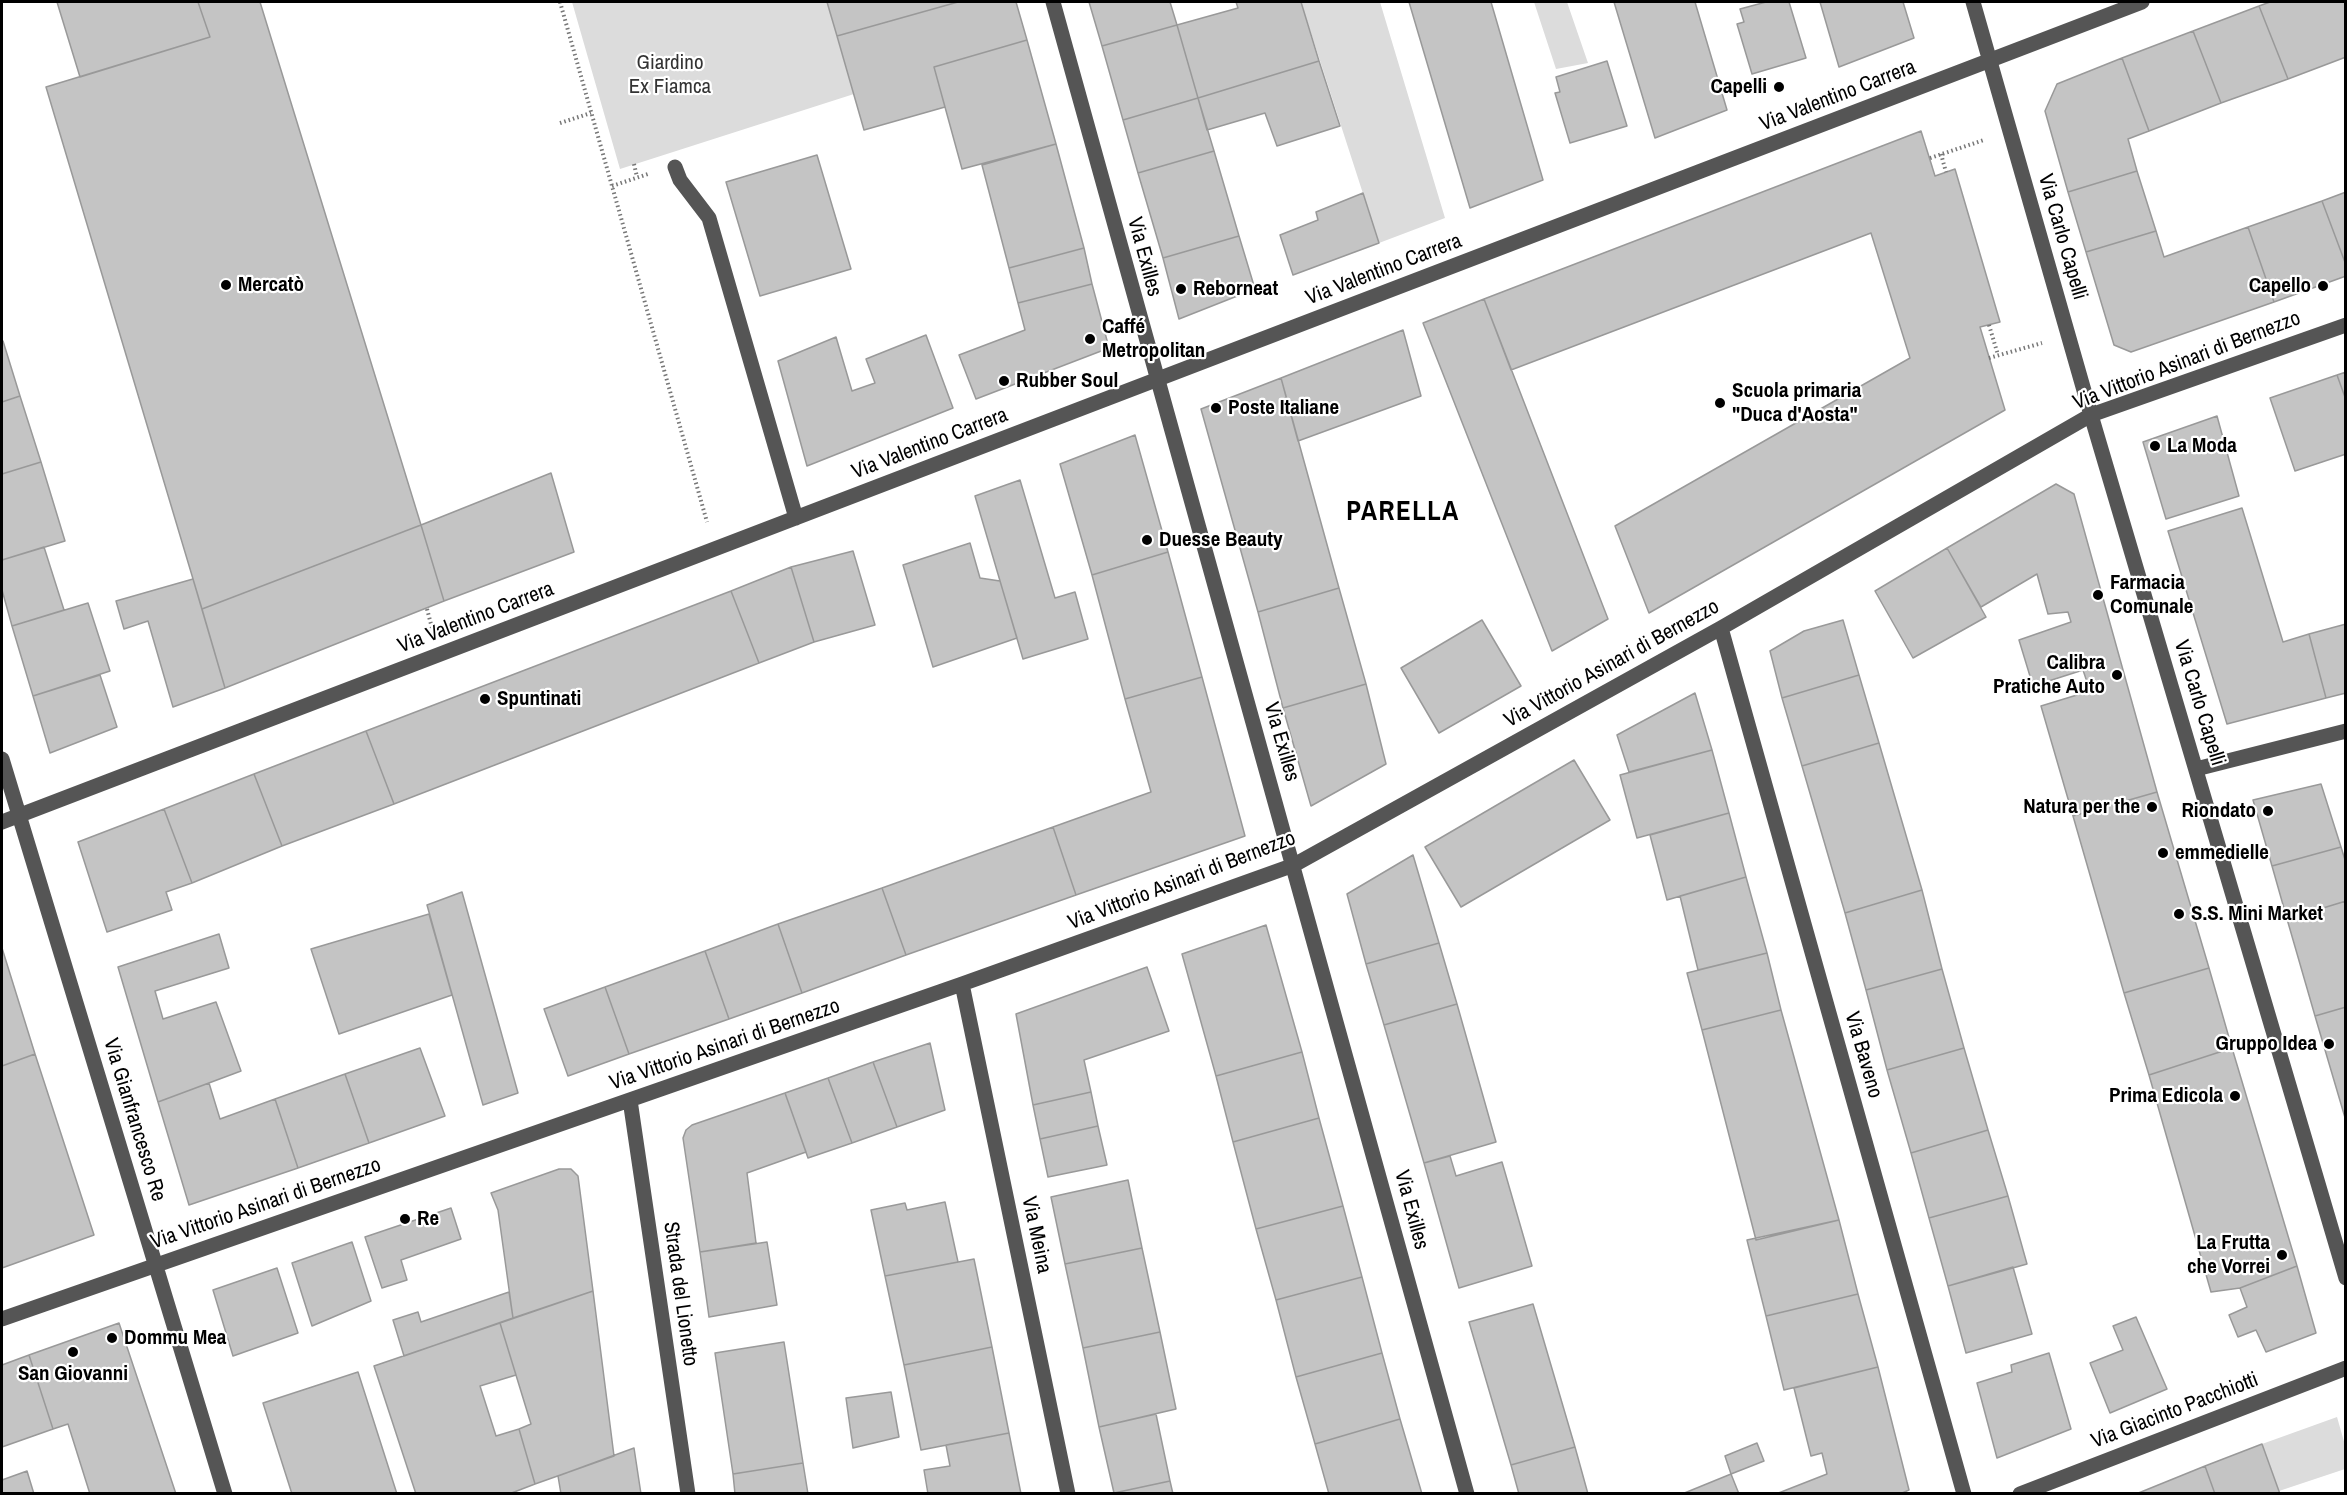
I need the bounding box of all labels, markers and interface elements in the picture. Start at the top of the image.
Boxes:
park label: Giardino Ex Fiamca [629,50,711,100]
street label: Via Valentino Carrera [1756,55,1920,137]
place label: Capelli [1711,74,1767,100]
marker: Capelli [1772,80,1786,94]
street label: Via Carlo Capelli [2032,171,2092,303]
street label: Via Exilles [1121,215,1167,299]
street label: Via Valentino Carrera [1302,229,1466,311]
place label: Mercatò [238,272,304,298]
place label: Capello [2249,273,2311,299]
place label: Reborneat [1193,276,1278,302]
marker: Mercatò [219,278,233,292]
marker: Capello [2316,279,2330,293]
marker: Reborneat [1174,282,1188,296]
street label: Via Vittorio Asinari di Bernezzo [2070,306,2304,416]
place label: Caffé Metropolitan [1102,314,1205,364]
marker: Caffé Metropolitan [1083,332,1097,346]
place label: Rubber Soul [1016,368,1118,394]
marker: Rubber Soul [997,374,1011,388]
place label: Scuola primaria "Duca d'Aosta" [1732,378,1861,428]
place label: Poste Italiane [1228,395,1339,421]
marker: Scuola primaria "Duca d'Aosta" [1713,396,1727,410]
marker: Poste Italiane [1209,401,1223,415]
street label: Via Valentino Carrera [848,403,1012,485]
place label: La Moda [2167,433,2237,459]
marker: La Moda [2148,439,2162,453]
district label: PARELLA [1346,497,1460,529]
place label: Duesse Beauty [1159,527,1282,553]
marker: Duesse Beauty [1140,533,1154,547]
place label: Farmacia Comunale [2110,570,2193,620]
street label: Via Valentino Carrera [394,577,558,659]
marker: Farmacia Comunale [2091,588,2105,602]
street label: Via Vittorio Asinari di Bernezzo [1500,594,1724,734]
street label: Via Carlo Capelli [2168,637,2230,769]
place label: Calibra Pratiche Auto [1993,650,2105,700]
marker: Calibra Pratiche Auto [2110,668,2124,682]
place label: Spuntinati [497,686,581,712]
marker: Spuntinati [478,692,492,706]
street label: Via Exilles [1258,700,1304,784]
place label: Natura per the [2023,794,2140,820]
place label: Riondato [2181,798,2256,824]
marker: Natura per the [2145,800,2159,814]
marker: Riondato [2261,804,2275,818]
street label: Via Vittorio Asinari di Bernezzo [1065,826,1299,936]
place label: emmedielle [2175,840,2269,866]
marker: emmedielle [2156,846,2170,860]
place label: S.S. Mini Market [2191,901,2323,927]
marker: S.S. Mini Market [2172,907,2186,921]
street label: Via Vittorio Asinari di Bernezzo [607,994,843,1096]
street label: Via Baveno [1839,1009,1887,1101]
place label: Gruppo Idea [2216,1031,2317,1057]
street label: Via Gianfrancesco Re [97,1035,171,1205]
marker: Gruppo Idea [2322,1037,2336,1051]
place label: Prima Edicola [2109,1083,2223,1109]
marker: Prima Edicola [2228,1089,2242,1103]
street label: Via Vittorio Asinari di Bernezzo [148,1153,384,1255]
street label: Via Exilles [1388,1168,1434,1252]
street label: Via Meina [1016,1194,1056,1276]
place label: Re [417,1206,439,1232]
marker: Re [398,1212,412,1226]
street label: Strada del Lionetto [657,1220,703,1368]
place label: La Frutta che Vorrei [2187,1230,2270,1280]
marker: La Frutta che Vorrei [2275,1248,2289,1262]
place label: Dommu Mea [124,1325,226,1351]
marker: Dommu Mea [105,1331,119,1345]
marker: San Giovanni [66,1345,80,1359]
place label: San Giovanni [18,1361,128,1387]
street label: Via Giacinto Pacchiotti [2088,1368,2262,1454]

